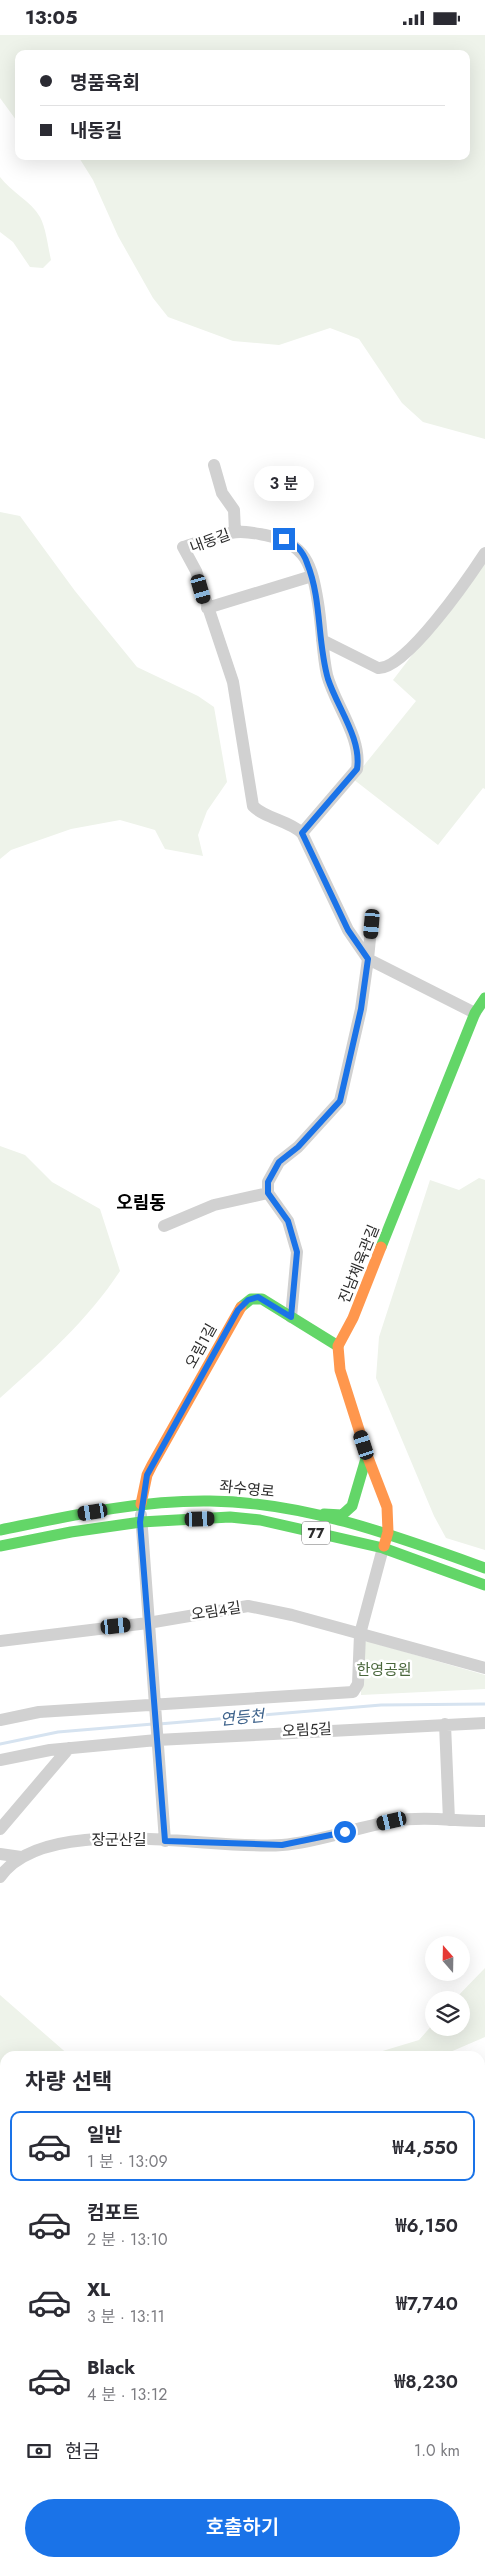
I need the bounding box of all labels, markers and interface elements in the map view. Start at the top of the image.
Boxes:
text: 13:05 [25,4,77,31]
text: 명품육회 [70,69,140,96]
text: 내동길 [70,117,122,144]
callout: 3 분 [254,467,314,501]
text: 3 분 [269,472,299,495]
street label: 내동길 [187,524,233,558]
route end [273,528,295,550]
car [189,573,212,605]
car [363,908,380,940]
district label: 오림동 [116,1190,166,1216]
street label: 진남체육관길 [333,1221,385,1307]
street label: 오림1길 [180,1320,222,1372]
car [352,1428,375,1462]
street label: 좌수영로 [218,1475,276,1503]
car [77,1502,108,1522]
car [184,1511,215,1527]
road number: 77 [302,1521,330,1545]
street label: 오림4길 [190,1596,242,1626]
car [100,1617,131,1635]
park label: 한영공원 [356,1659,412,1681]
water label: 연등천 [219,1704,267,1731]
street label: 오림5길 [282,1718,332,1742]
car [375,1810,408,1832]
route start [334,1821,356,1843]
street label: 장군산길 [91,1829,147,1851]
north arrow [425,1936,470,1981]
map controls [425,1936,470,2036]
button: layers [425,1991,470,2036]
text: 차량 선택 [25,2065,113,2097]
text: 일반 [87,2121,122,2148]
icon: car [27,2124,72,2169]
text: ₩4,550 [393,2134,458,2161]
text: 1 분 · 13:09 [87,2150,168,2173]
text: 컴포트 [87,2199,139,2226]
icon: car [27,2202,72,2247]
text: ₩6,150 [395,2212,458,2239]
text: 2 분 · 13:10 [87,2228,168,2251]
text: XL [87,2276,110,2303]
icon: car [27,2280,72,2325]
text: ₩7,740 [396,2290,458,2317]
text: 3 분 · 13:11 [87,2305,165,2328]
text: Black [87,2354,135,2381]
icon: car [27,2358,72,2403]
text: ₩8,230 [394,2368,458,2395]
text: 4 분 · 13:12 [87,2383,167,2406]
icon: cash [25,2437,53,2465]
text: 현금 [65,2438,100,2465]
text: 1.0 km [414,2439,460,2462]
button: 호출하기 [25,2499,460,2557]

